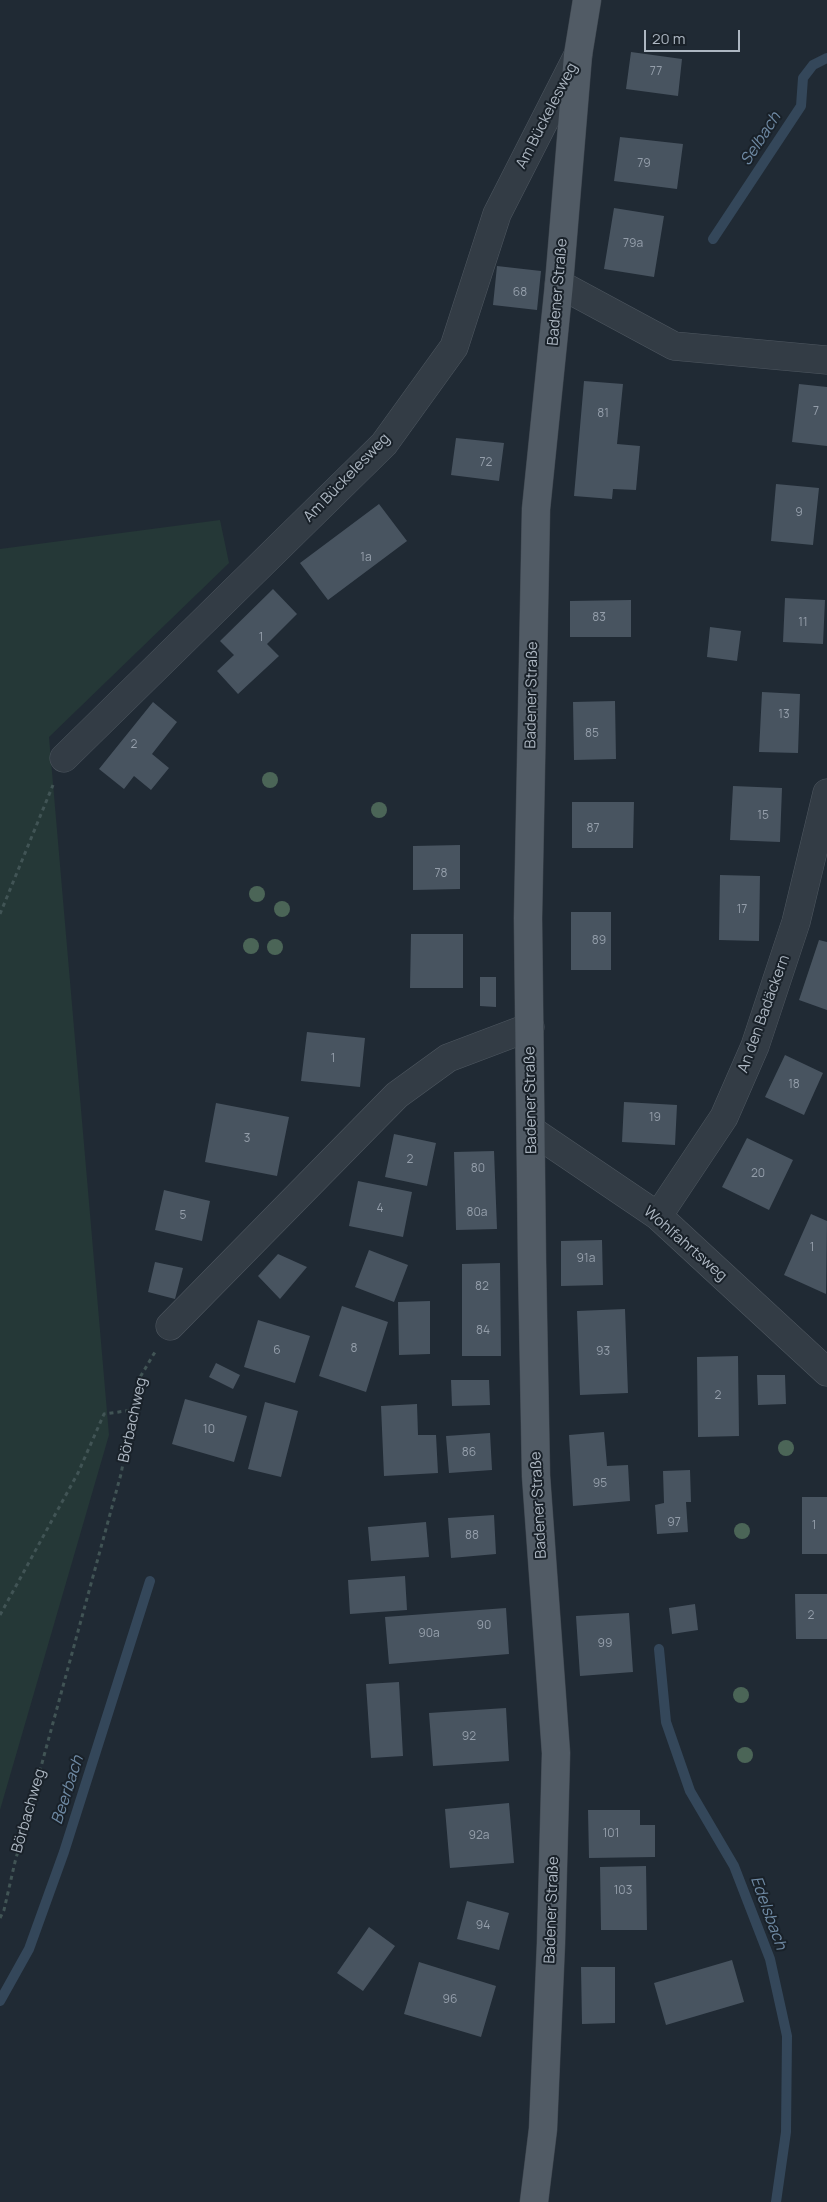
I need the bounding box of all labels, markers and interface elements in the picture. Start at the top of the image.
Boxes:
scale bar [647,20,743,52]
text: 20 m [652,28,685,49]
street label: Am Bückelesweg [513,60,581,172]
house number: 77 [650,65,662,79]
water label: Selbach [737,109,785,169]
house number: 79 [637,157,651,171]
house number: 79a [623,237,643,251]
street label: Badener Straße [544,238,572,346]
house number: 68 [513,286,527,300]
house number: 7 [813,405,819,419]
house number: 81 [597,407,609,421]
street label: Am Bückelesweg [300,430,394,526]
house number: 72 [480,456,492,470]
house number: 9 [795,506,803,520]
house number: 1a [360,551,372,565]
house number: 83 [592,611,606,625]
house number: 11 [798,616,808,630]
house number: 1 [259,631,263,645]
street label: Badener Straße [522,641,542,749]
house number: 13 [778,708,790,722]
house number: 85 [585,727,599,741]
house number: 2 [131,738,137,752]
house number: 15 [757,809,769,823]
house number: 87 [587,822,599,836]
house number: 78 [435,867,447,881]
house number: 17 [737,903,747,917]
house number: 89 [592,934,606,948]
street label: An den Badäckern [734,953,794,1075]
street label: Badener Straße [521,1046,541,1154]
house number: 1 [331,1052,335,1066]
house number: 18 [788,1078,800,1092]
house number: 19 [649,1111,661,1125]
house number: 3 [244,1132,250,1146]
house number: 2 [407,1153,413,1167]
house number: 80 [471,1162,485,1176]
house number: 20 [751,1167,765,1181]
house number: 4 [376,1202,384,1216]
street label: Wohlfahrtsweg [640,1203,730,1285]
house number: 80a [467,1206,487,1220]
house number: 5 [180,1209,186,1223]
house number: 1 [810,1241,814,1255]
house number: 91a [577,1252,595,1266]
house number: 82 [475,1280,489,1294]
house number: 84 [476,1324,490,1338]
house number: 8 [351,1342,357,1356]
house number: 6 [273,1344,281,1358]
house number: 93 [596,1345,610,1359]
street label: Börbachweg [115,1376,151,1464]
house number: 2 [715,1389,721,1403]
house number: 10 [203,1423,215,1437]
house number: 86 [462,1446,476,1460]
street label: Badener Straße [527,1451,551,1559]
house number: 95 [593,1477,607,1491]
house number: 97 [667,1516,681,1530]
house number: 1 [812,1519,816,1533]
house number: 88 [465,1529,479,1543]
house number: 2 [808,1609,814,1623]
house number: 90 [477,1619,491,1633]
house number: 90a [418,1627,440,1641]
house number: 99 [598,1637,612,1651]
house number: 92 [462,1730,476,1744]
water label: Beerbach [48,1753,88,1827]
street label: Börbachweg [8,1767,50,1855]
house number: 101 [603,1827,619,1841]
house number: 92a [469,1829,489,1843]
street label: Badener Straße [541,1856,563,1964]
water label: Edelsbach [746,1874,790,1952]
house number: 103 [614,1884,632,1898]
house number: 94 [476,1919,490,1933]
house number: 96 [443,1993,457,2007]

